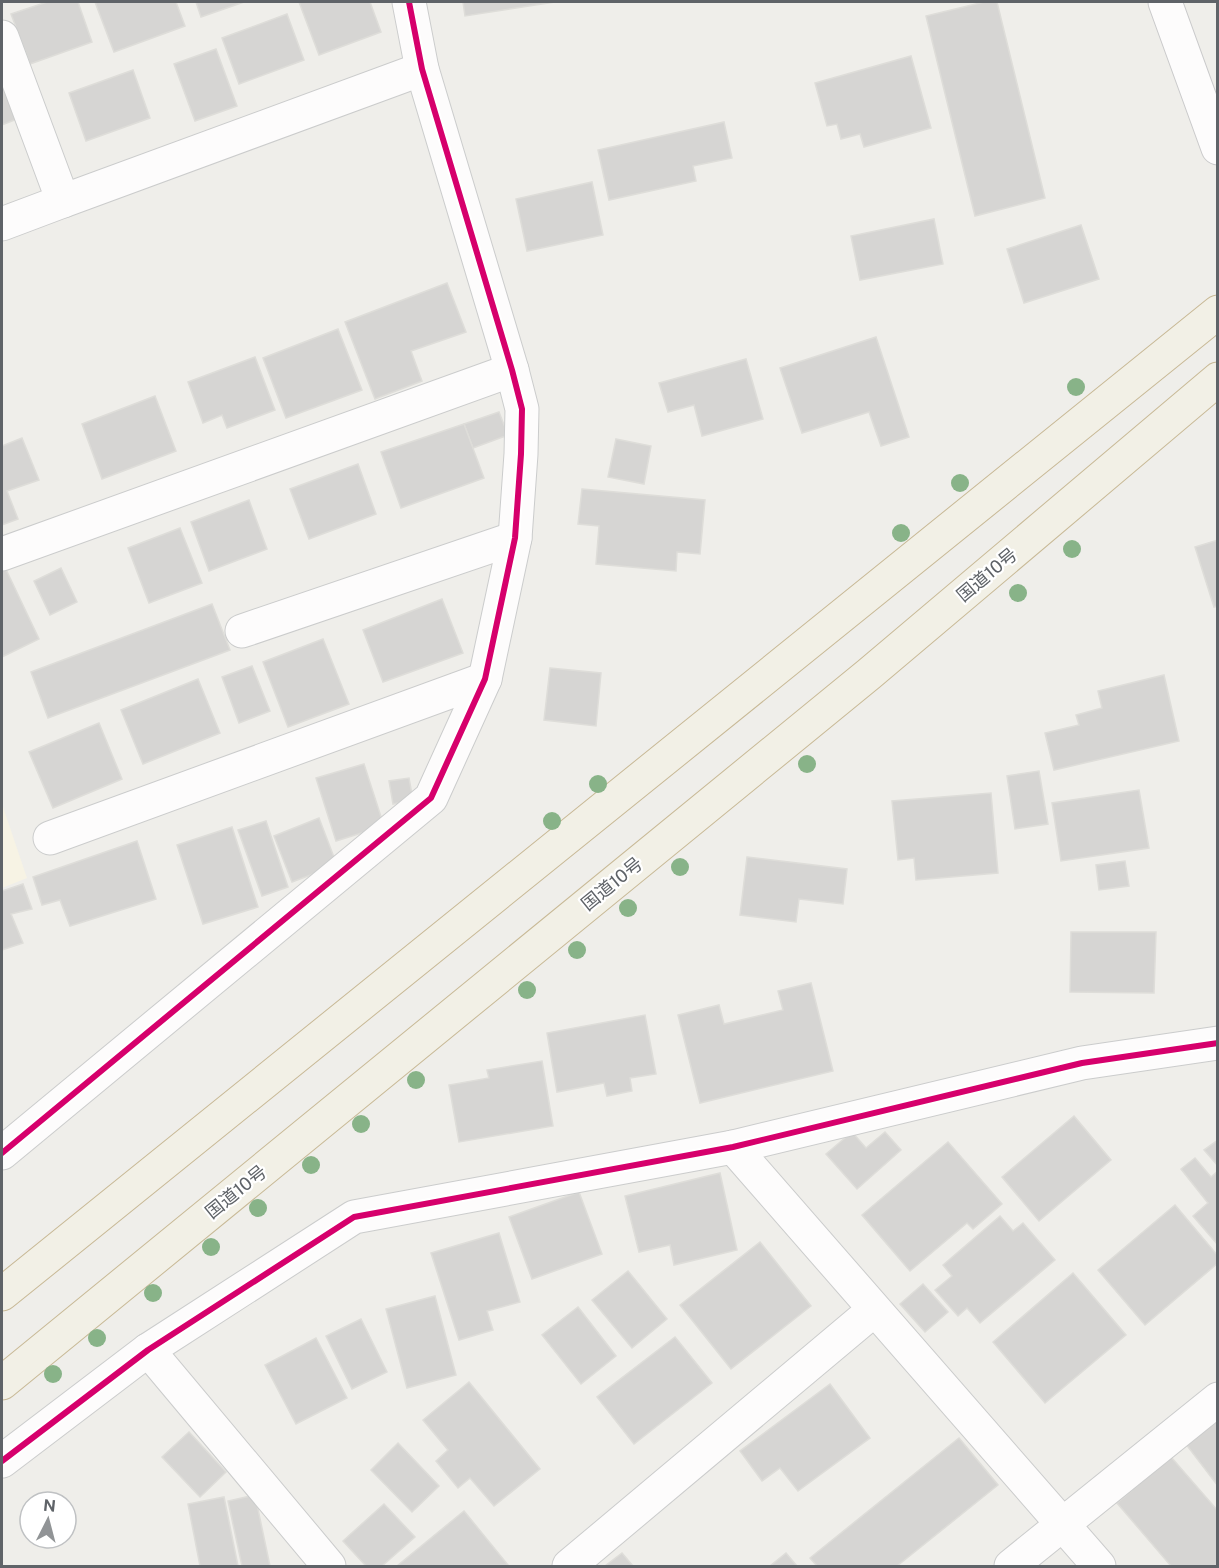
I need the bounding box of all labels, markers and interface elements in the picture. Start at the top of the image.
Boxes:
street label: 国道10号 [952,543,1021,606]
street label: 国道10号 [577,853,646,915]
street label: 国道10号 [201,1161,270,1223]
north arrow [18,1490,78,1550]
text: N [42,1495,57,1516]

